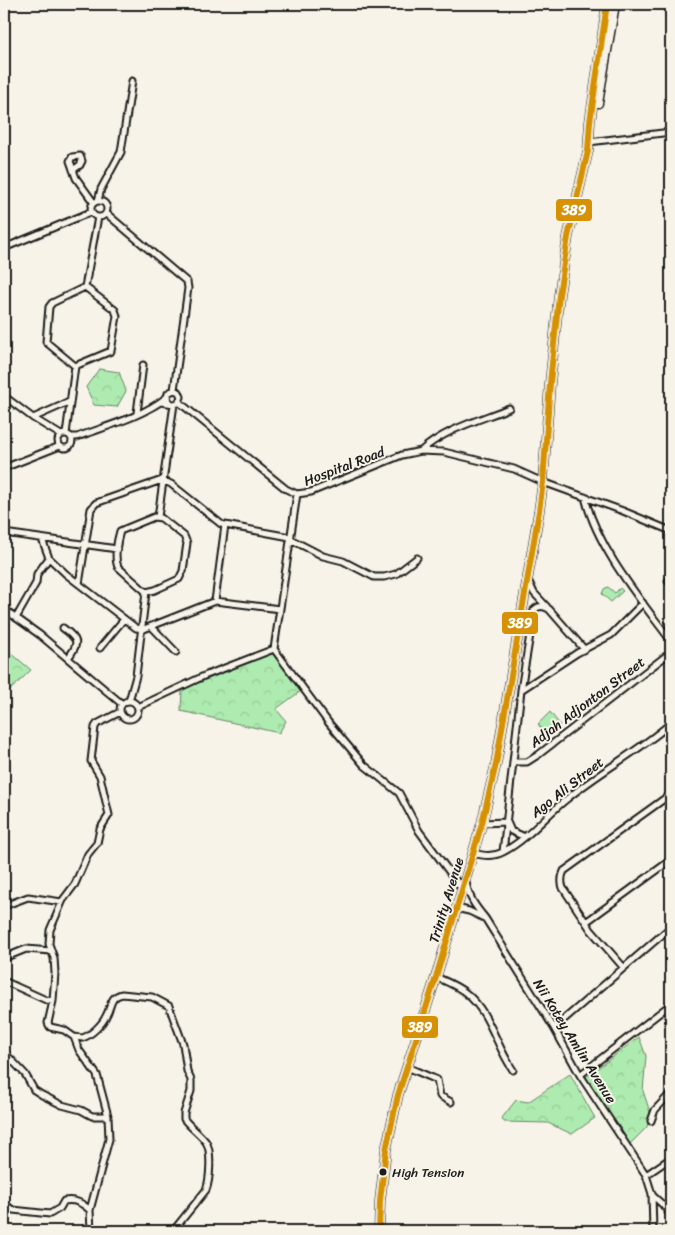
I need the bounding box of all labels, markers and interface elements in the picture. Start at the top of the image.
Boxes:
line badge: 389 [555,198,593,222]
text: 389 [561,198,587,223]
street label: Hospital Road [300,439,390,493]
line badge: 389 [501,611,539,635]
text: 389 [507,611,533,636]
street label: Adjah Adjonton Street [523,650,651,755]
street label: Ago Ali Street [524,751,610,825]
street label: Trinity Avenue [422,854,471,946]
street label: Nii Kotey Amlin Avenue [526,974,623,1109]
line badge: 389 [401,1015,439,1039]
text: 389 [407,1015,433,1040]
place label: High Tension [392,1161,464,1184]
marker: High Tension [378,1167,388,1177]

